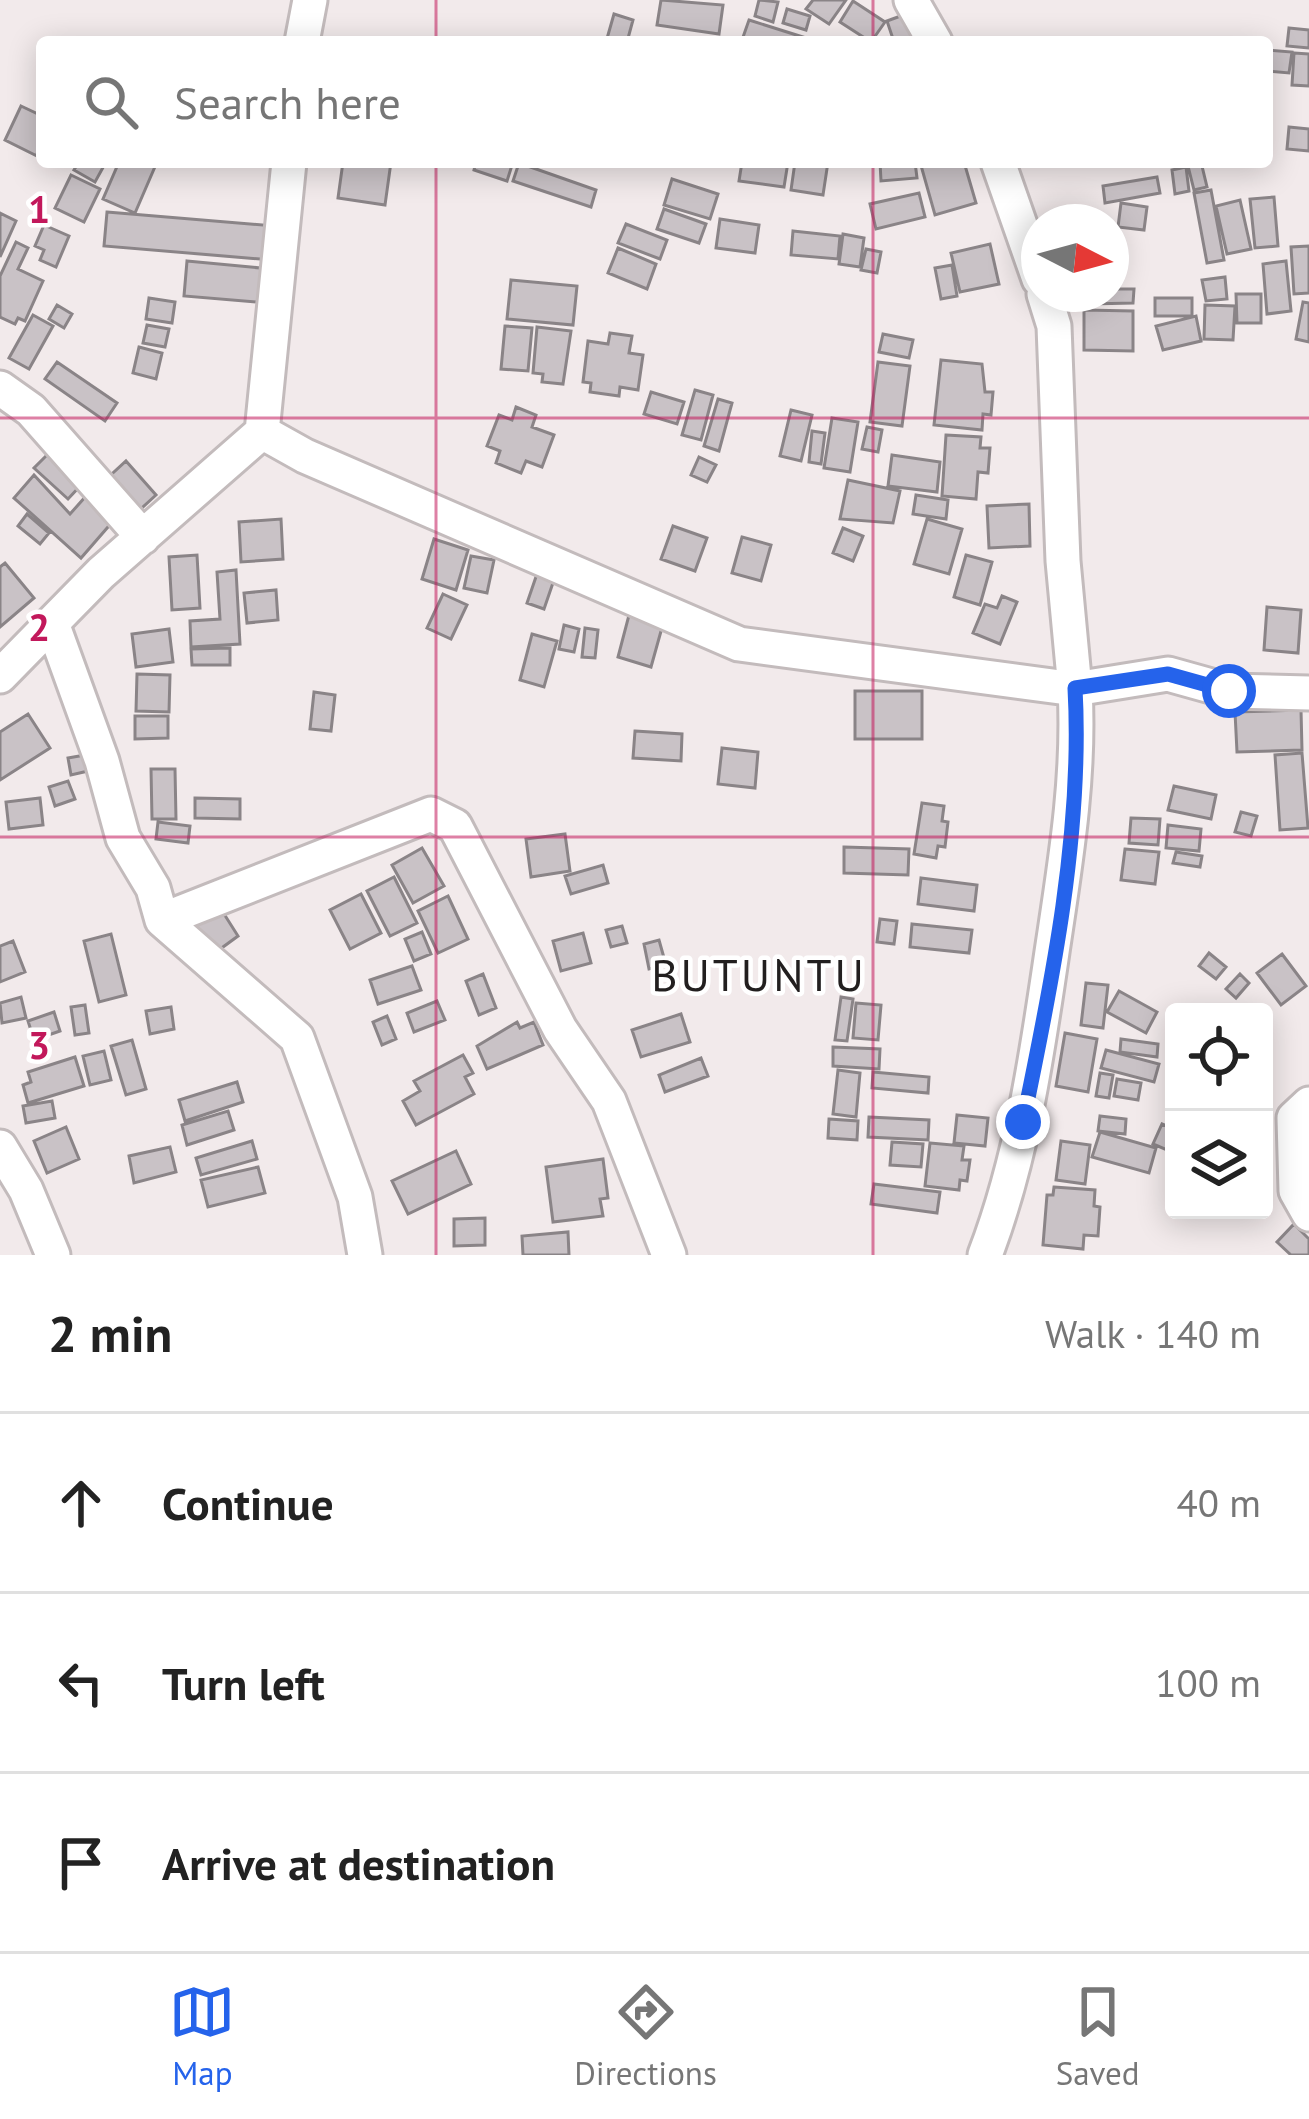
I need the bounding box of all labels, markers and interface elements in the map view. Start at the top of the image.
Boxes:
search box [36,36,1273,168]
icon: search [78,69,144,135]
text: Search here [174,73,401,131]
text: 1 [28,183,50,234]
north arrow [1021,204,1129,312]
text: 2 [28,601,50,652]
route start [1202,664,1256,718]
district label: BUTUNTU [651,945,867,1003]
map controls [1165,1003,1273,1219]
button: locate [1165,1003,1273,1111]
text: 3 [28,1019,50,1070]
route end [996,1095,1050,1149]
button: layers [1165,1111,1273,1219]
text: 2 min [48,1300,172,1366]
text: Walk · 140 m [1045,1308,1261,1359]
icon: ahead [48,1470,114,1536]
text: Continue [162,1474,334,1532]
text: 40 m [1176,1477,1261,1528]
icon: left [48,1650,114,1716]
text: Turn left [162,1654,325,1712]
text: 100 m [1155,1657,1261,1708]
icon: arrive [48,1830,114,1896]
text: Arrive at destination [162,1834,555,1892]
tab: Map [169,1979,235,2094]
tab: Directions [574,1979,717,2094]
tab: Saved [1056,1979,1140,2094]

